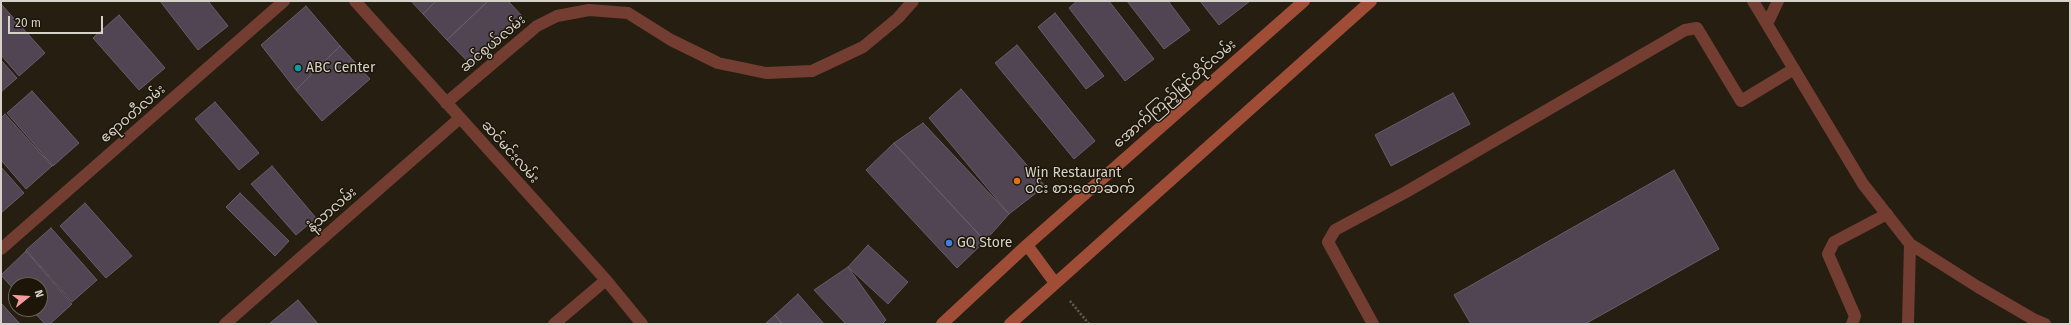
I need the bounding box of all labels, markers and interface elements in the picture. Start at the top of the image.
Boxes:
scale bar [10,8,105,34]
street label: ဆင်စွယ်လမ်း [457,12,529,76]
text: 20 m [15,16,41,30]
street label: အောက်ကြည့်မြင်တိုင်လမ်း [1110,36,1240,152]
place label: ABC Center [306,60,375,76]
marker: ABC Center [293,63,303,73]
street label: ဧရာဝတီလမ်း [97,81,169,147]
street label: ဆင်မင်းလမ်း [478,117,542,187]
place label: Win Restaurant ဝင်း စားတော်ဆက် [1025,165,1135,198]
marker: Win Restaurant ဝင်း စားတော်ဆက် [1012,176,1022,186]
street label: နံ့သာလမ်း [304,184,360,236]
place label: GQ Store [957,235,1012,251]
marker: GQ Store [944,238,954,248]
north arrow [8,277,48,317]
text: N [32,288,46,299]

